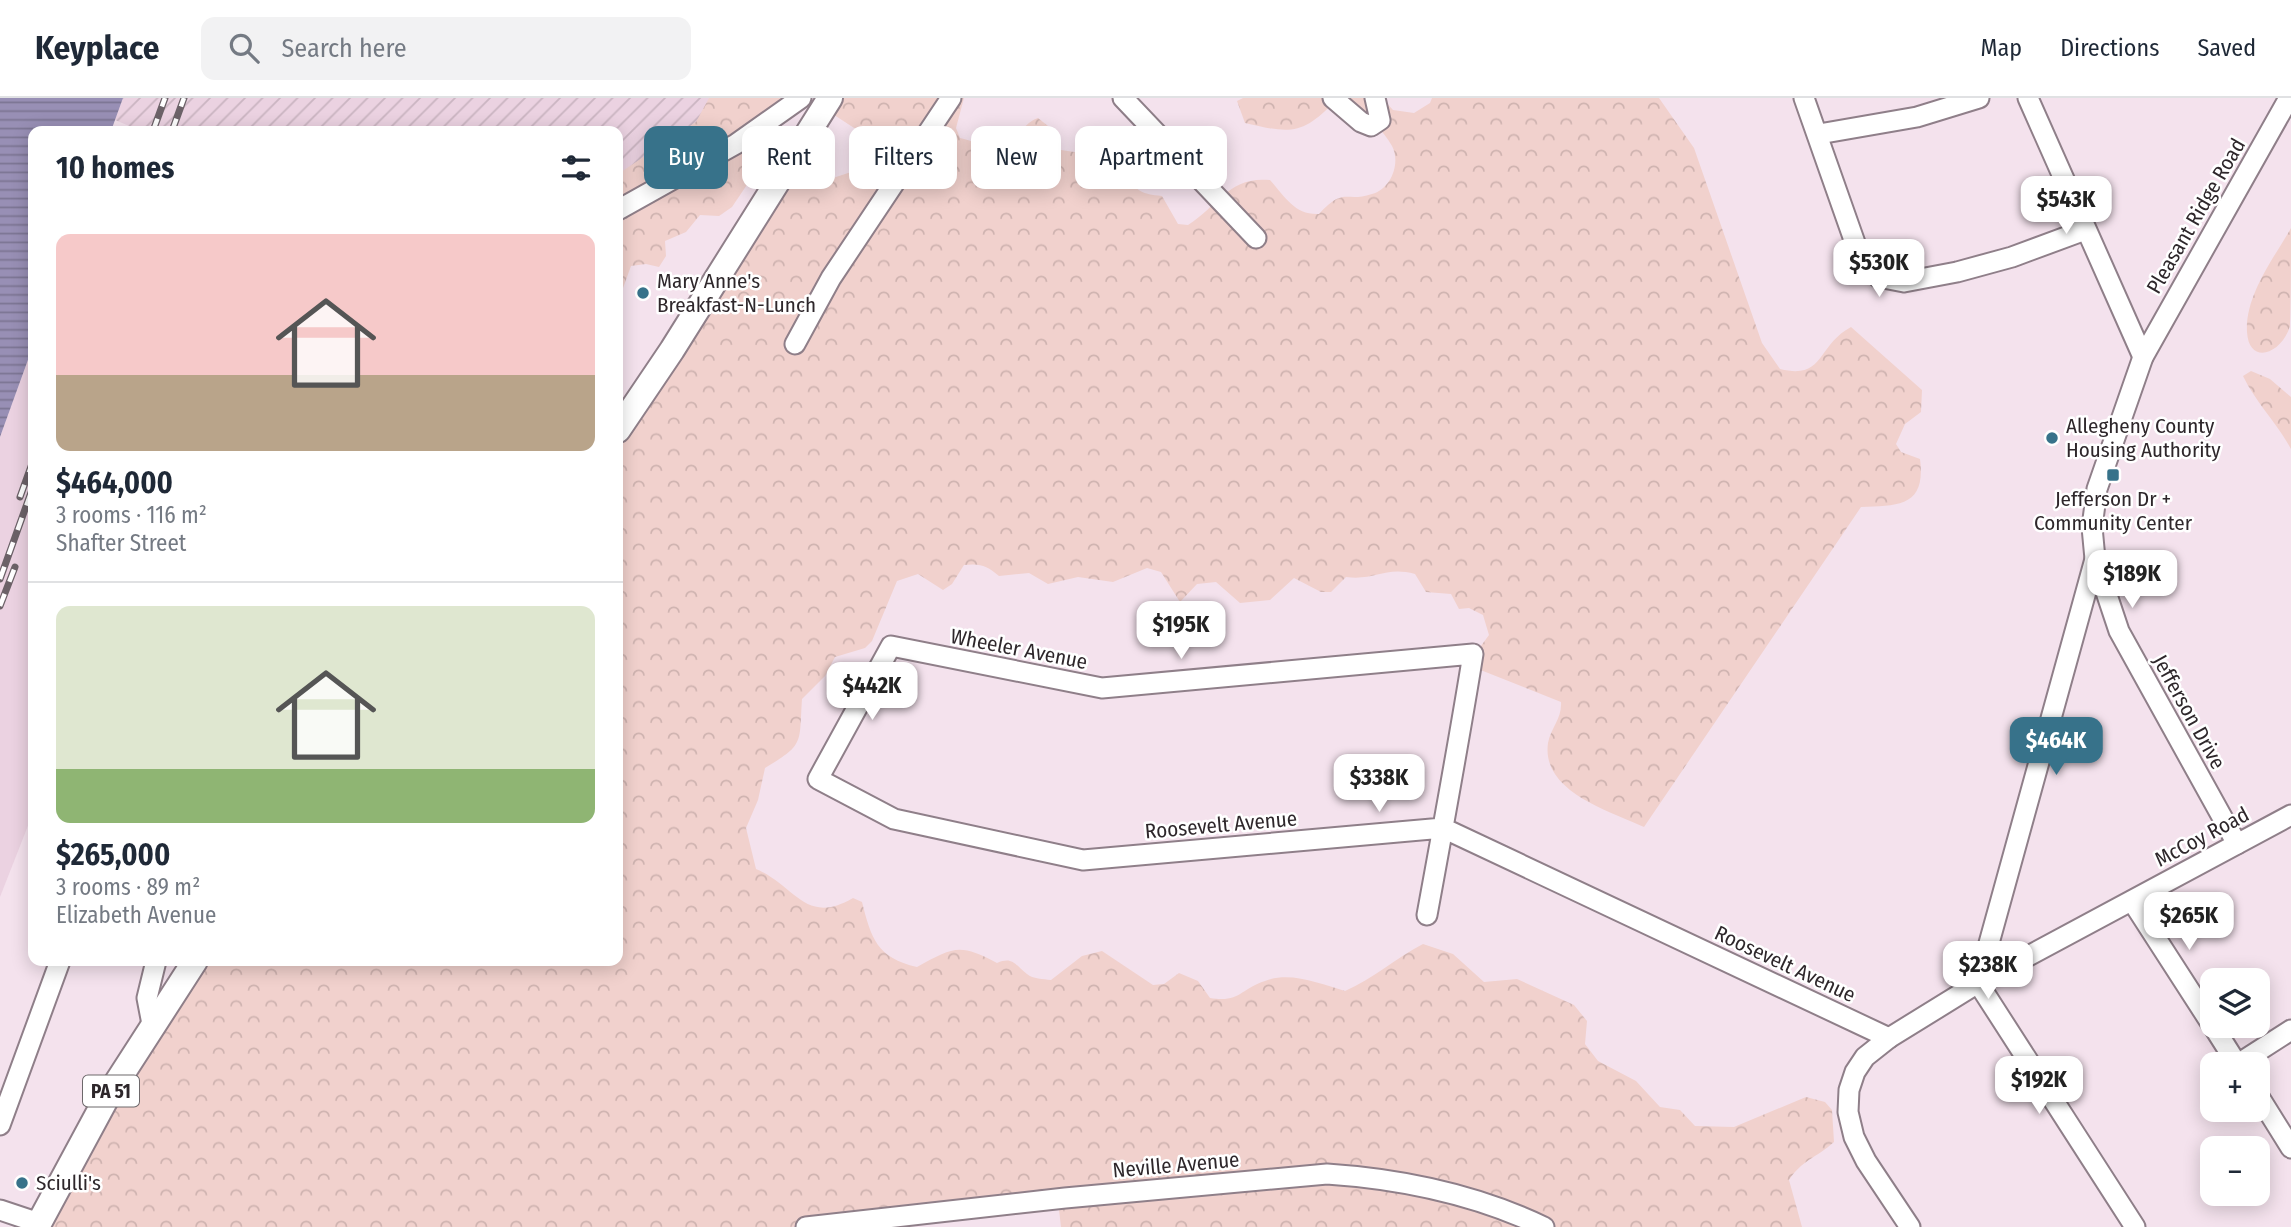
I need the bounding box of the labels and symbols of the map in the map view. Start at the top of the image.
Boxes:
street label: Pleasant Ridge Road [2141,134,2251,298]
pin: $543K [2017,176,2115,236]
pin: $530K [1830,240,1928,299]
place label: Mary Anne's Breakfast-N-Lunch [657,268,816,318]
marker: Mary Anne's Breakfast-N-Lunch [635,285,651,301]
place label: Allegheny County Housing Authority [2066,413,2221,463]
marker: Allegheny County Housing Authority [2044,430,2060,446]
marker: Jefferson Dr + Community Center [2105,467,2121,483]
place label: Jefferson Dr + Community Center [2034,486,2193,536]
pin: $189K [2083,550,2181,610]
pin: $195K [1132,602,1230,661]
street label: Wheeler Avenue [948,623,1090,675]
street label: Jefferson Drive [2147,650,2231,774]
pin: $442K [823,662,921,722]
pin: $464K [2007,718,2105,777]
pin: $338K [1330,754,1428,814]
street label: McCoy Road [2150,801,2254,873]
street label: Roosevelt Avenue [1144,805,1298,845]
pin: $265K [2140,892,2238,952]
street label: Roosevelt Avenue [1710,920,1860,1008]
pin: $238K [1939,942,2037,1001]
pin: $192K [1990,1056,2088,1116]
road number: PA 51 [83,1076,139,1107]
street label: Neville Avenue [1112,1147,1240,1183]
place label: Sciulli's [36,1170,101,1196]
marker: Sciulli's [14,1175,30,1191]

